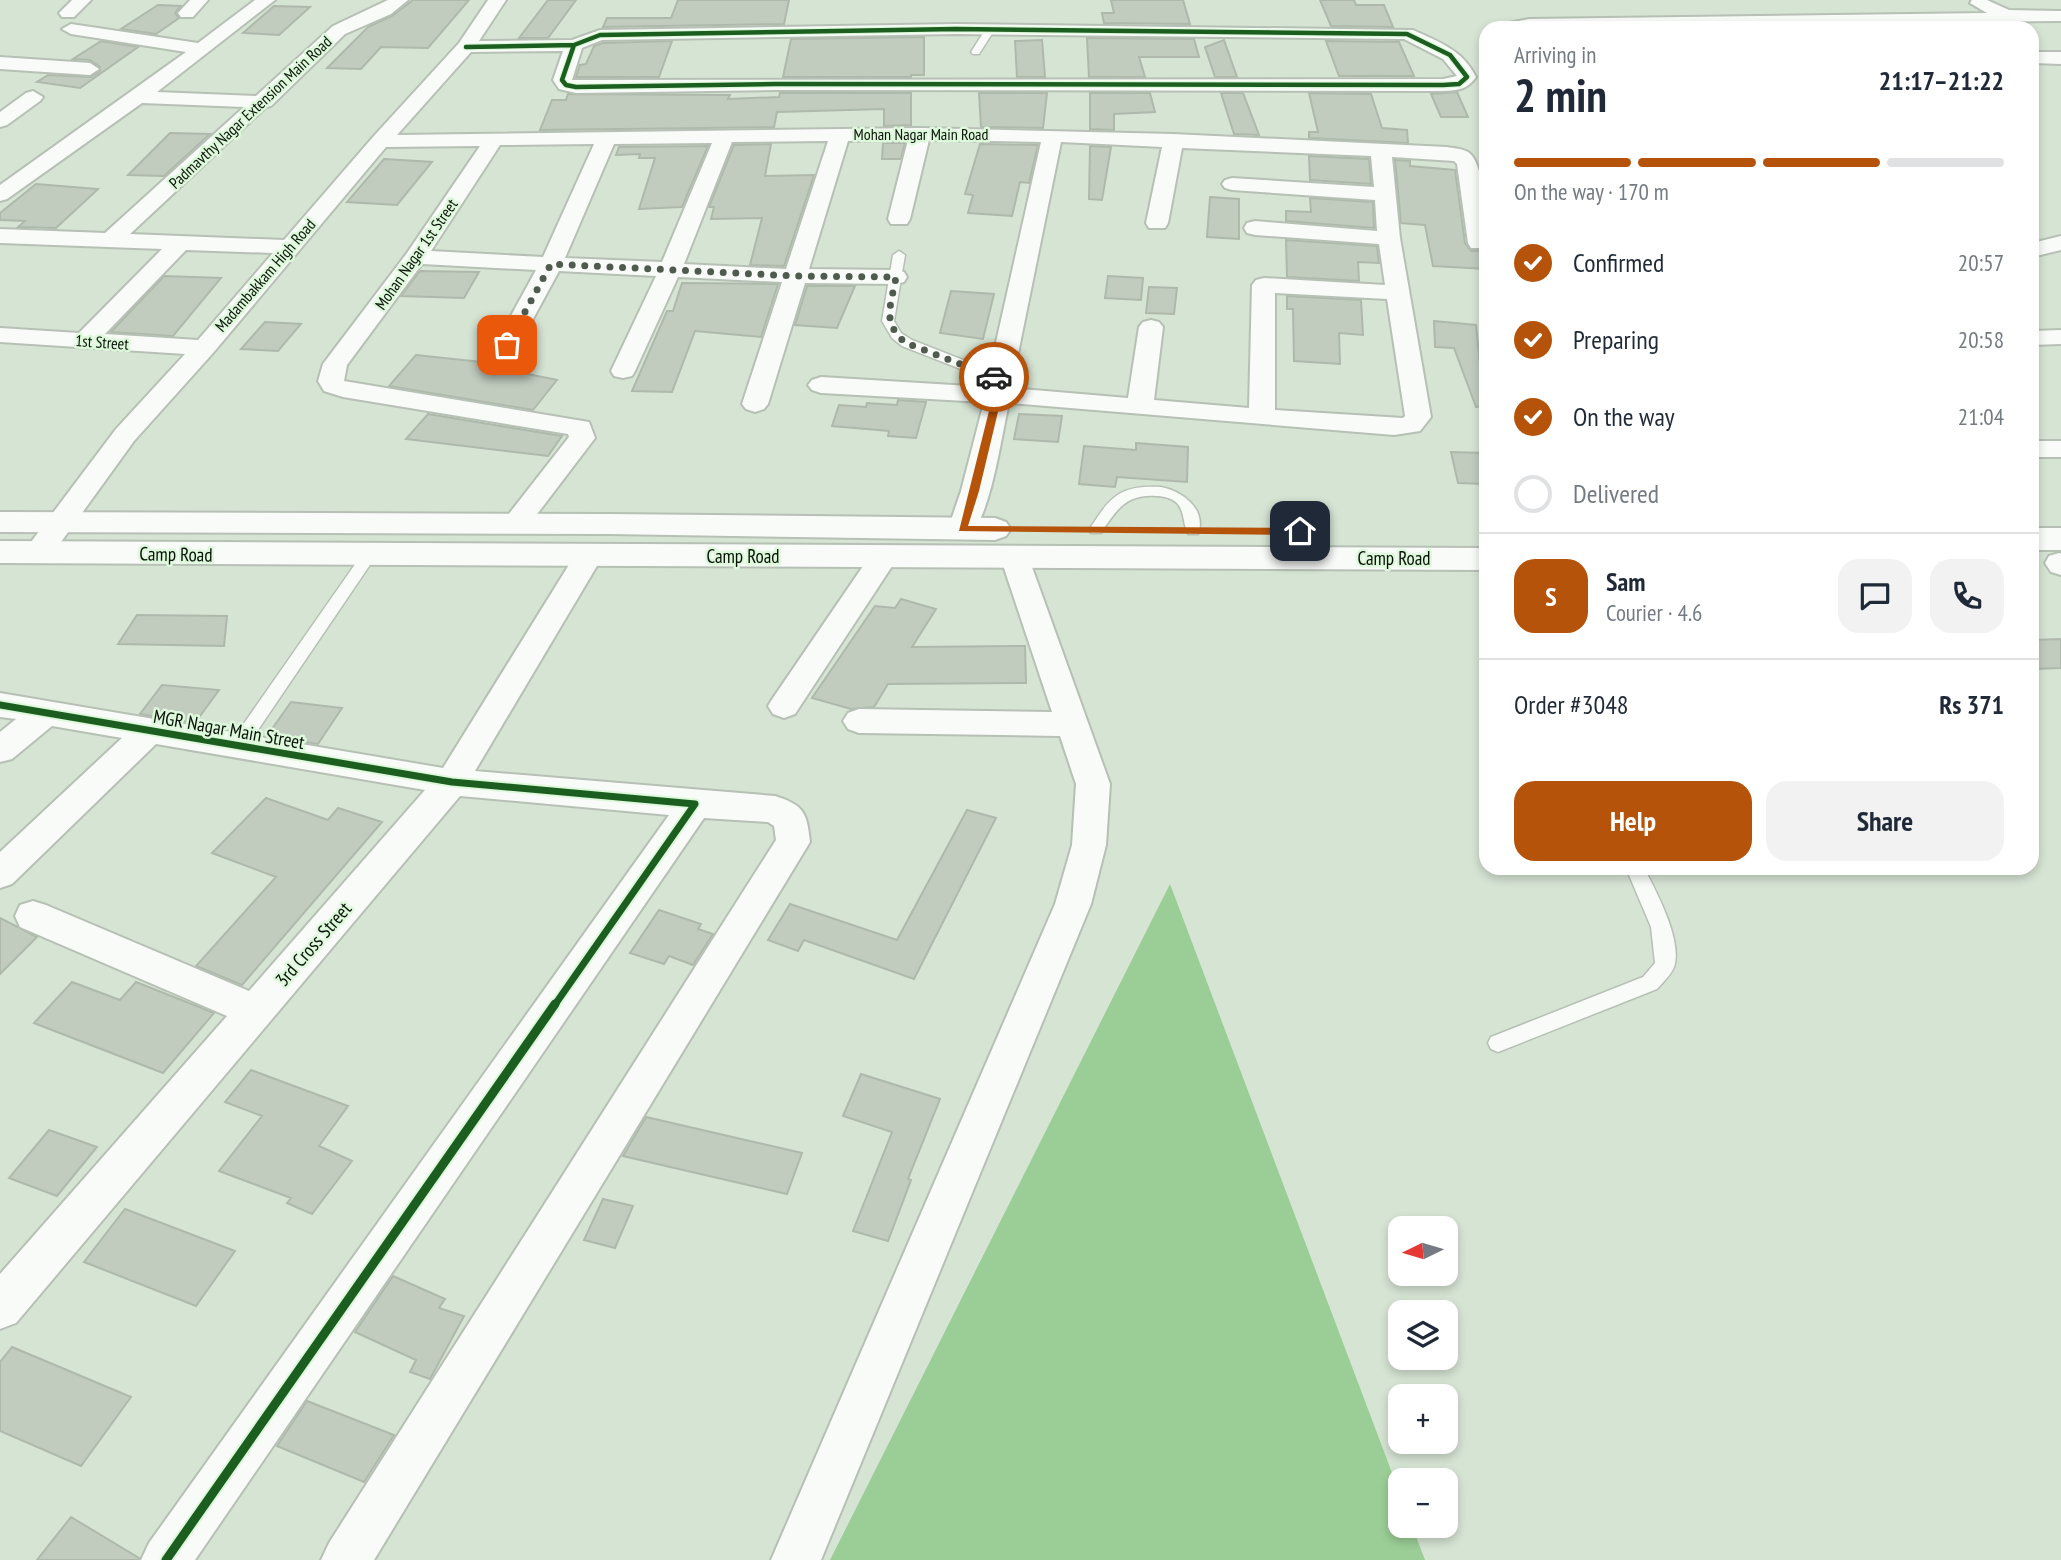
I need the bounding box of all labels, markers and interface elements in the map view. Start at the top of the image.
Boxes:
street label: Padmavthy Nagar Extension Main Road [165,31,335,193]
text: Arriving in [1514,40,1596,69]
text: 21:17–21:22 [1879,64,2004,97]
text: 2 min [1514,65,1607,125]
street label: Mohan Nagar Main Road [854,124,988,144]
text: On the way · 170 m [1514,177,1669,206]
street label: Mohan Nagar 1st Street [370,194,462,313]
street label: Madambakkam High Road [211,214,319,336]
icon: check [1514,244,1552,282]
text: Confirmed [1573,246,1664,279]
text: 20:57 [1958,248,2004,277]
pin [477,315,537,375]
icon: check [1514,321,1552,359]
text: Preparing [1573,323,1659,356]
text: 20:58 [1958,325,2004,354]
icon: bag [488,326,526,364]
street label: 1st Street [75,330,130,354]
courier [959,342,1029,412]
icon: car [975,358,1013,396]
icon: check [1514,398,1552,436]
text: On the way [1573,400,1675,433]
text: 21:04 [1958,402,2004,431]
text: Delivered [1573,477,1659,510]
pin [1270,501,1330,561]
icon: home [1281,512,1319,550]
street label: Camp Road [139,541,213,567]
street label: Camp Road [706,544,780,568]
street label: Camp Road [1357,546,1431,570]
button: chat [1838,559,1912,633]
button: phone [1930,559,2004,633]
text: Sam [1606,565,1645,598]
text: S [1545,580,1557,613]
text: Courier · 4.6 [1606,598,1702,627]
text: Order #3048 [1514,688,1629,721]
text: Rs 371 [1939,688,2004,721]
street label: MGR Nagar Main Street [152,704,307,754]
button: Help [1514,781,1752,861]
button: Share [1766,781,2004,861]
street label: 3rd Cross Street [270,896,357,991]
north arrow [1388,1216,1458,1286]
map controls [1388,1216,1458,1538]
button: layers [1388,1300,1458,1370]
button: + [1388,1384,1458,1454]
button: − [1388,1468,1458,1538]

